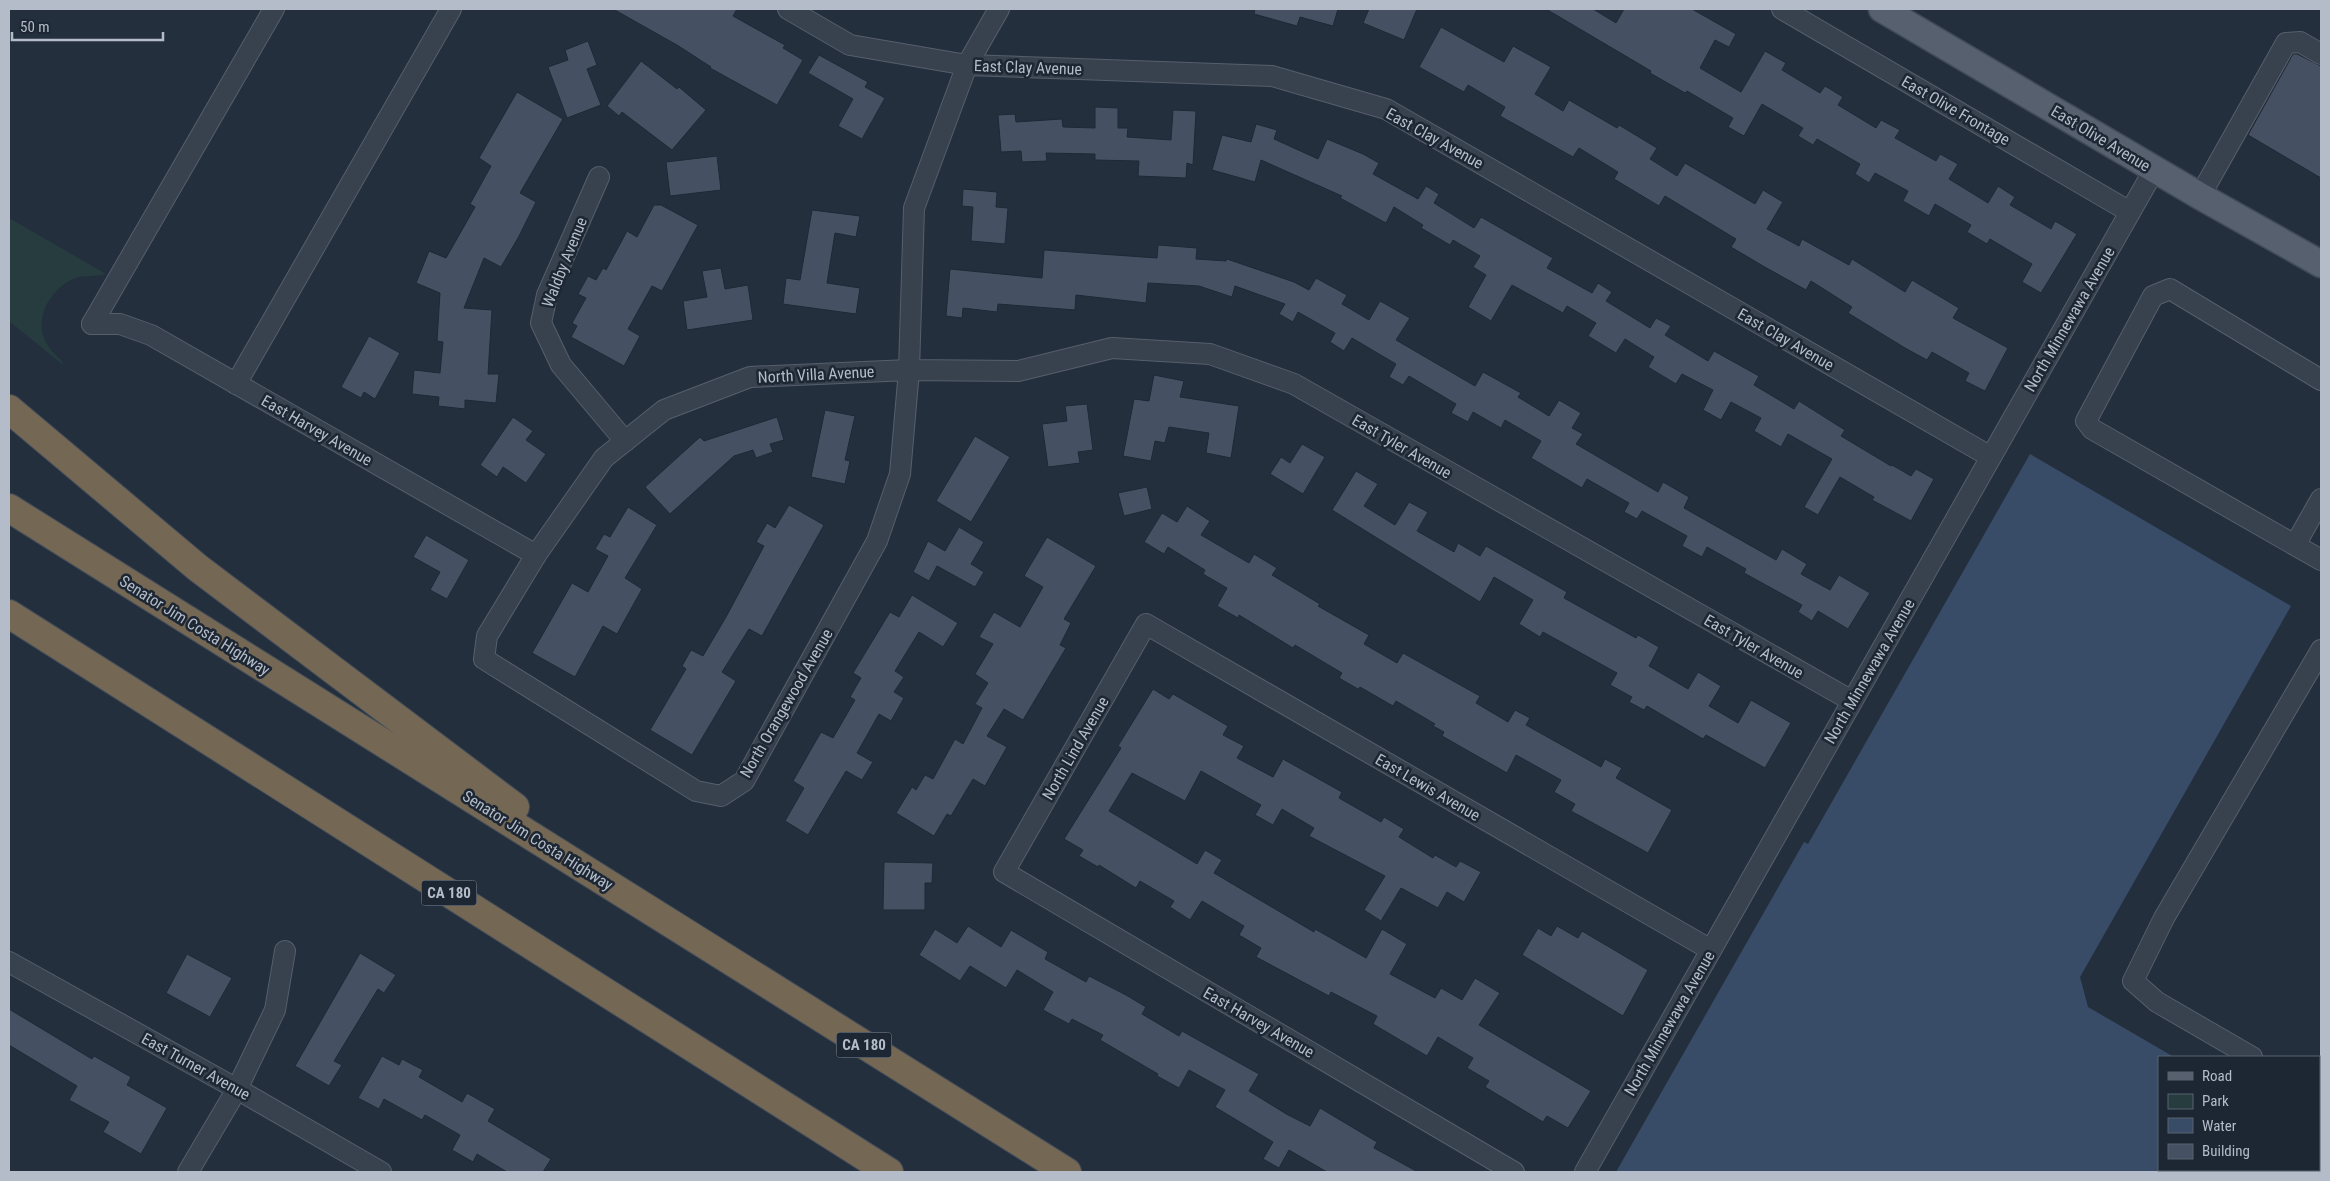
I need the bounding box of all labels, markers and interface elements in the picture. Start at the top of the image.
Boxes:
scale bar [12,10,164,42]
text: 50 m [20,18,50,36]
street label: East Clay Avenue [974,56,1082,79]
street label: East Olive Frontage [1898,72,2013,149]
street label: East Olive Avenue [2048,101,2154,175]
street label: East Clay Avenue [1383,104,1487,173]
street label: Waldby Avenue [538,214,591,310]
street label: North Minnewawa Avenue [2020,243,2119,395]
street label: East Clay Avenue [1734,304,1837,375]
street label: North Villa Avenue [757,362,875,387]
street label: East Harvey Avenue [258,391,375,470]
street label: East Tyler Avenue [1349,410,1455,482]
street label: Senator Jim Costa Highway [116,571,274,680]
street label: North Minnewawa Avenue [1820,595,1919,747]
street label: East Tyler Avenue [1701,610,1807,682]
street label: North Orangewood Avenue [736,626,837,781]
street label: North Lind Avenue [1038,693,1113,803]
street label: East Lewis Avenue [1372,750,1483,825]
street label: Senator Jim Costa Highway [459,786,617,895]
road number: CA 180 [422,880,476,906]
street label: North Minnewawa Avenue [1620,947,1719,1099]
street label: East Harvey Avenue [1200,983,1317,1062]
street label: East Turner Avenue [138,1029,253,1104]
road number: CA 180 [836,1032,892,1058]
legend [2158,1056,2320,1171]
text: Road [2202,1067,2232,1085]
text: Park [2202,1092,2229,1110]
text: Water [2202,1117,2237,1135]
text: Building [2202,1142,2250,1160]

